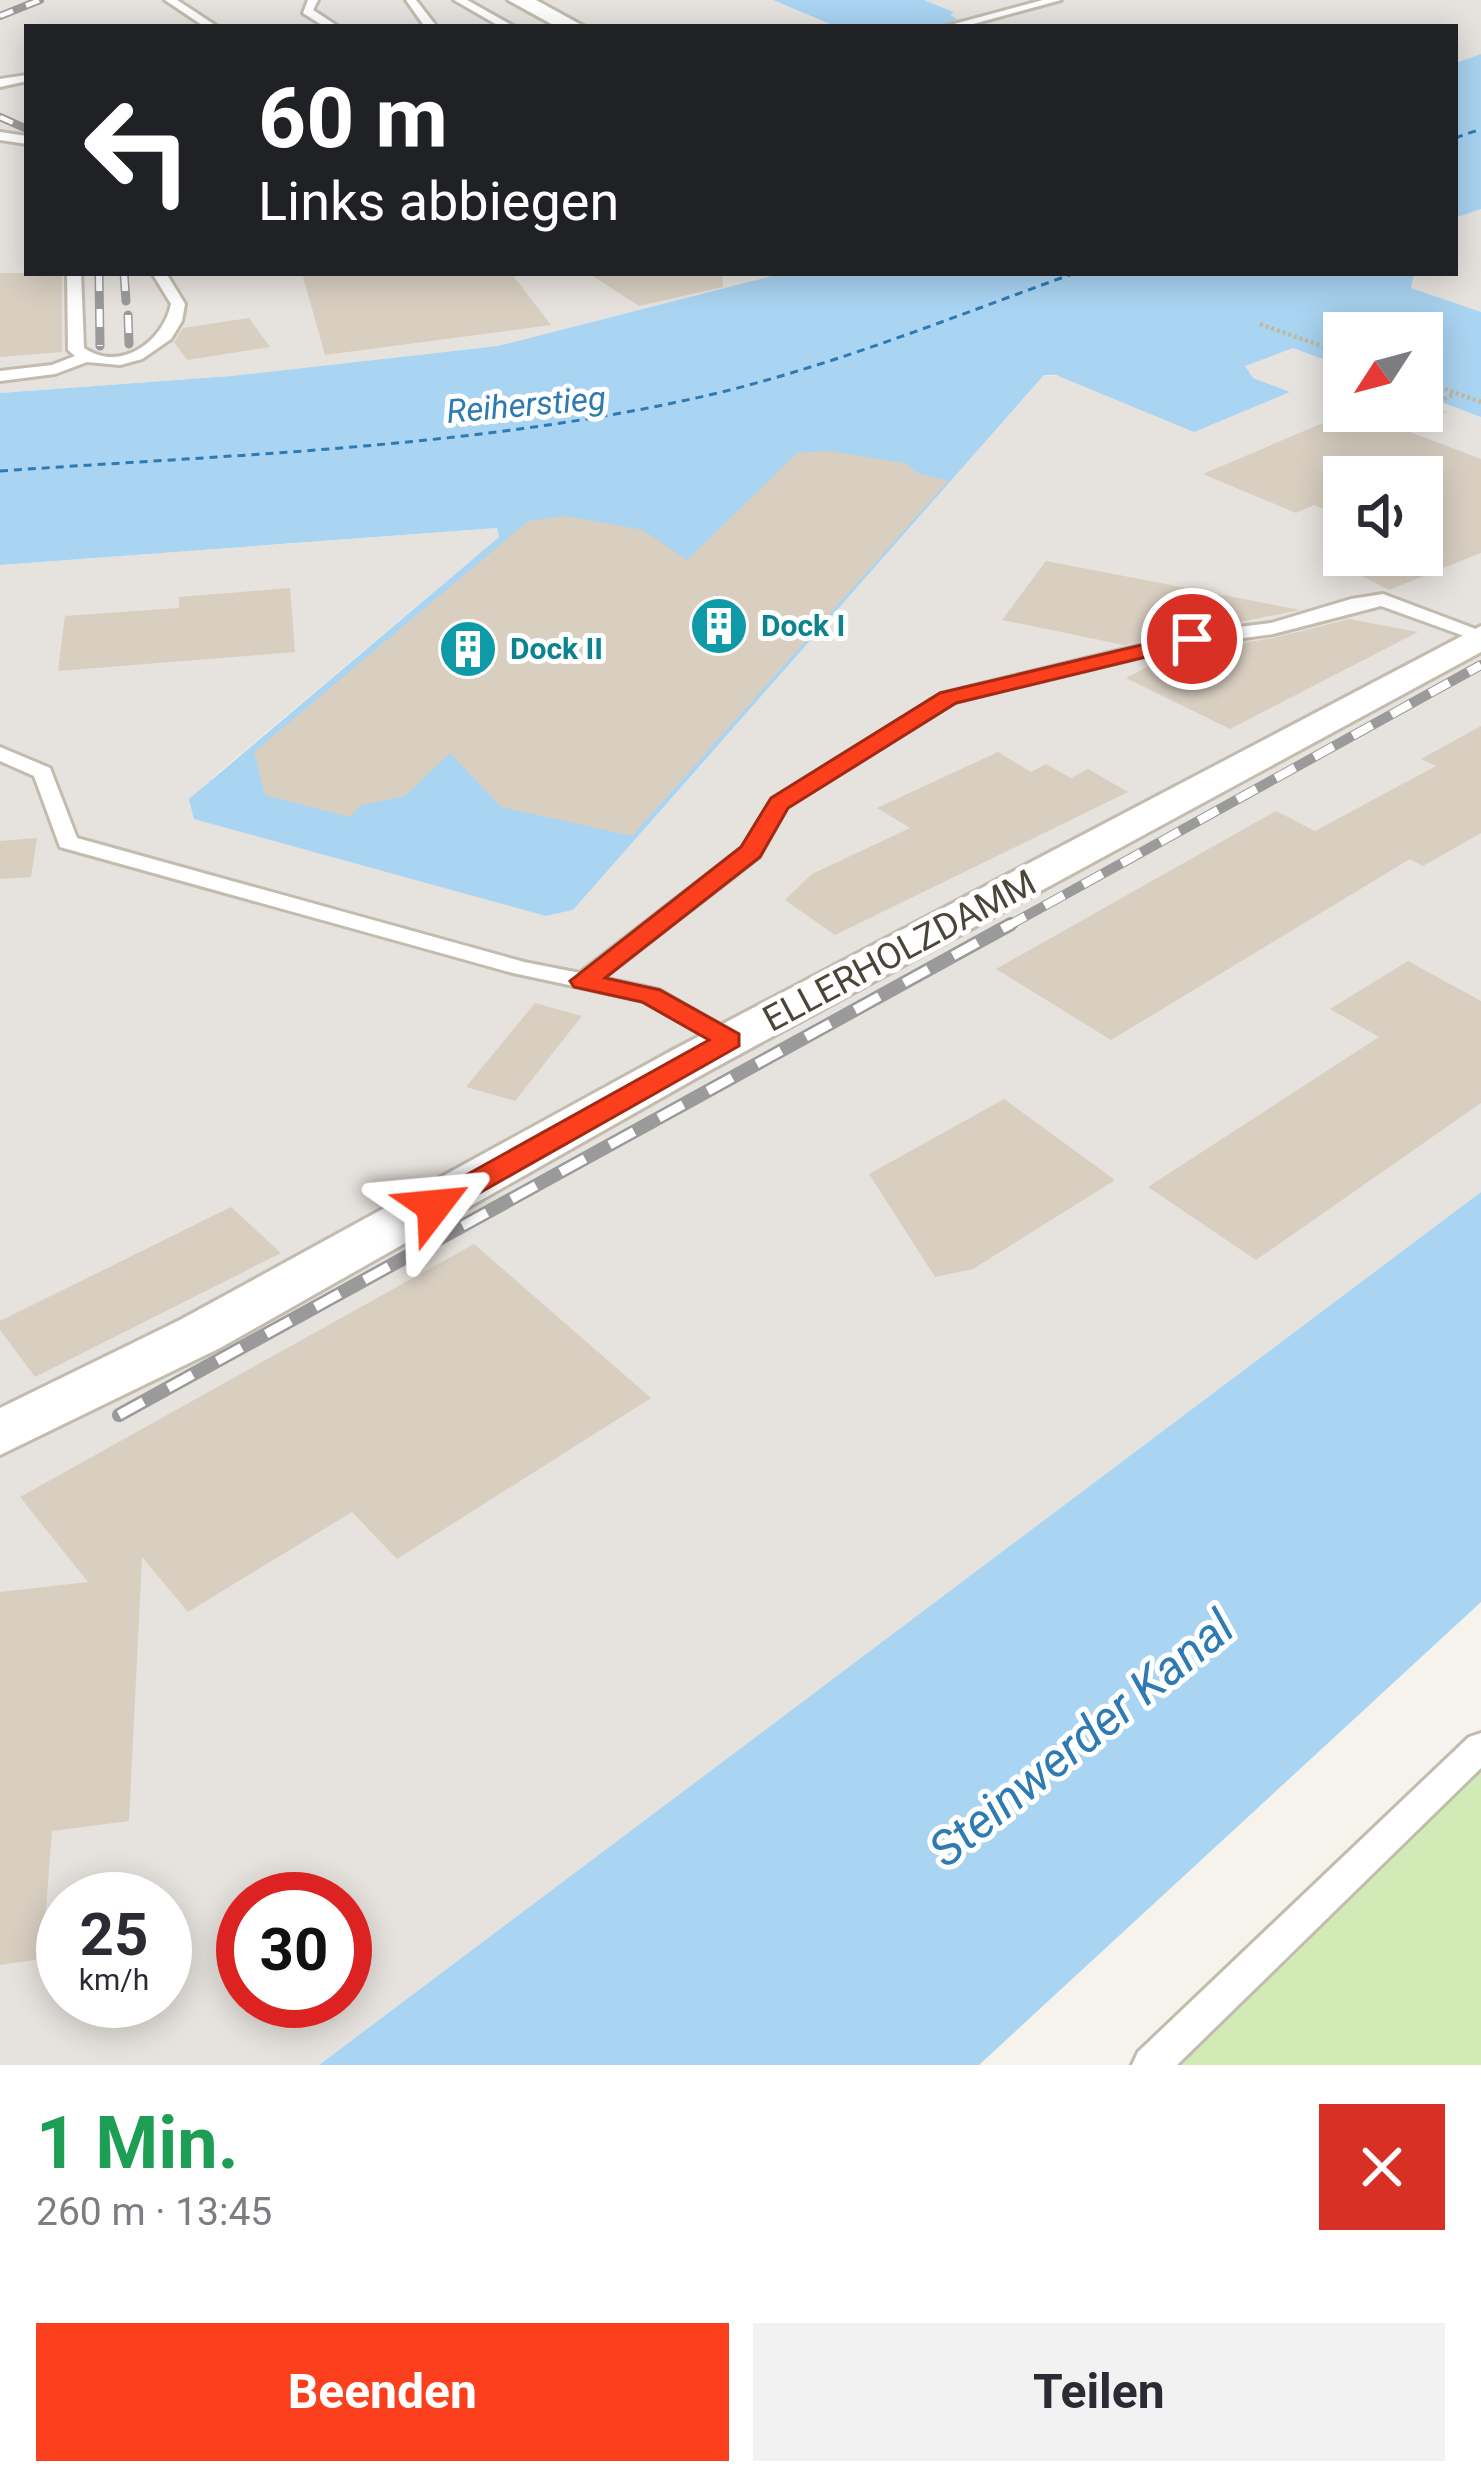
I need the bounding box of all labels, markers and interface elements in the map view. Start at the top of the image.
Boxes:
text: 60 m [258,69,448,168]
icon: left [60,72,216,228]
text: Links abbiegen [258,170,619,233]
north arrow [1323,312,1443,432]
map controls [1323,312,1443,576]
water label: Reiherstieg [445,378,607,431]
button: sound [1323,456,1443,576]
pin [1141,588,1243,690]
building icon: Dock I [688,595,750,657]
icon: arrive [1159,606,1225,672]
place label: Dock I [761,608,845,643]
building icon: Dock II [437,618,499,680]
place label: Dock II [510,631,603,666]
street label: ELLERHOLZDAMM [756,861,1043,1041]
position arrow [371,1143,497,1269]
water label: Steinwerder Kanal [918,1598,1245,1879]
speed limit sign: 30 [216,1872,372,2028]
text: 25 [80,1899,148,1970]
text: km/h [79,1962,149,1997]
text: 1 Min. [36,2101,239,2186]
button: close [1319,2104,1445,2230]
text: 260 m · 13:45 [36,2189,272,2235]
button: Beenden [36,2323,729,2461]
button: Teilen [753,2323,1445,2461]

